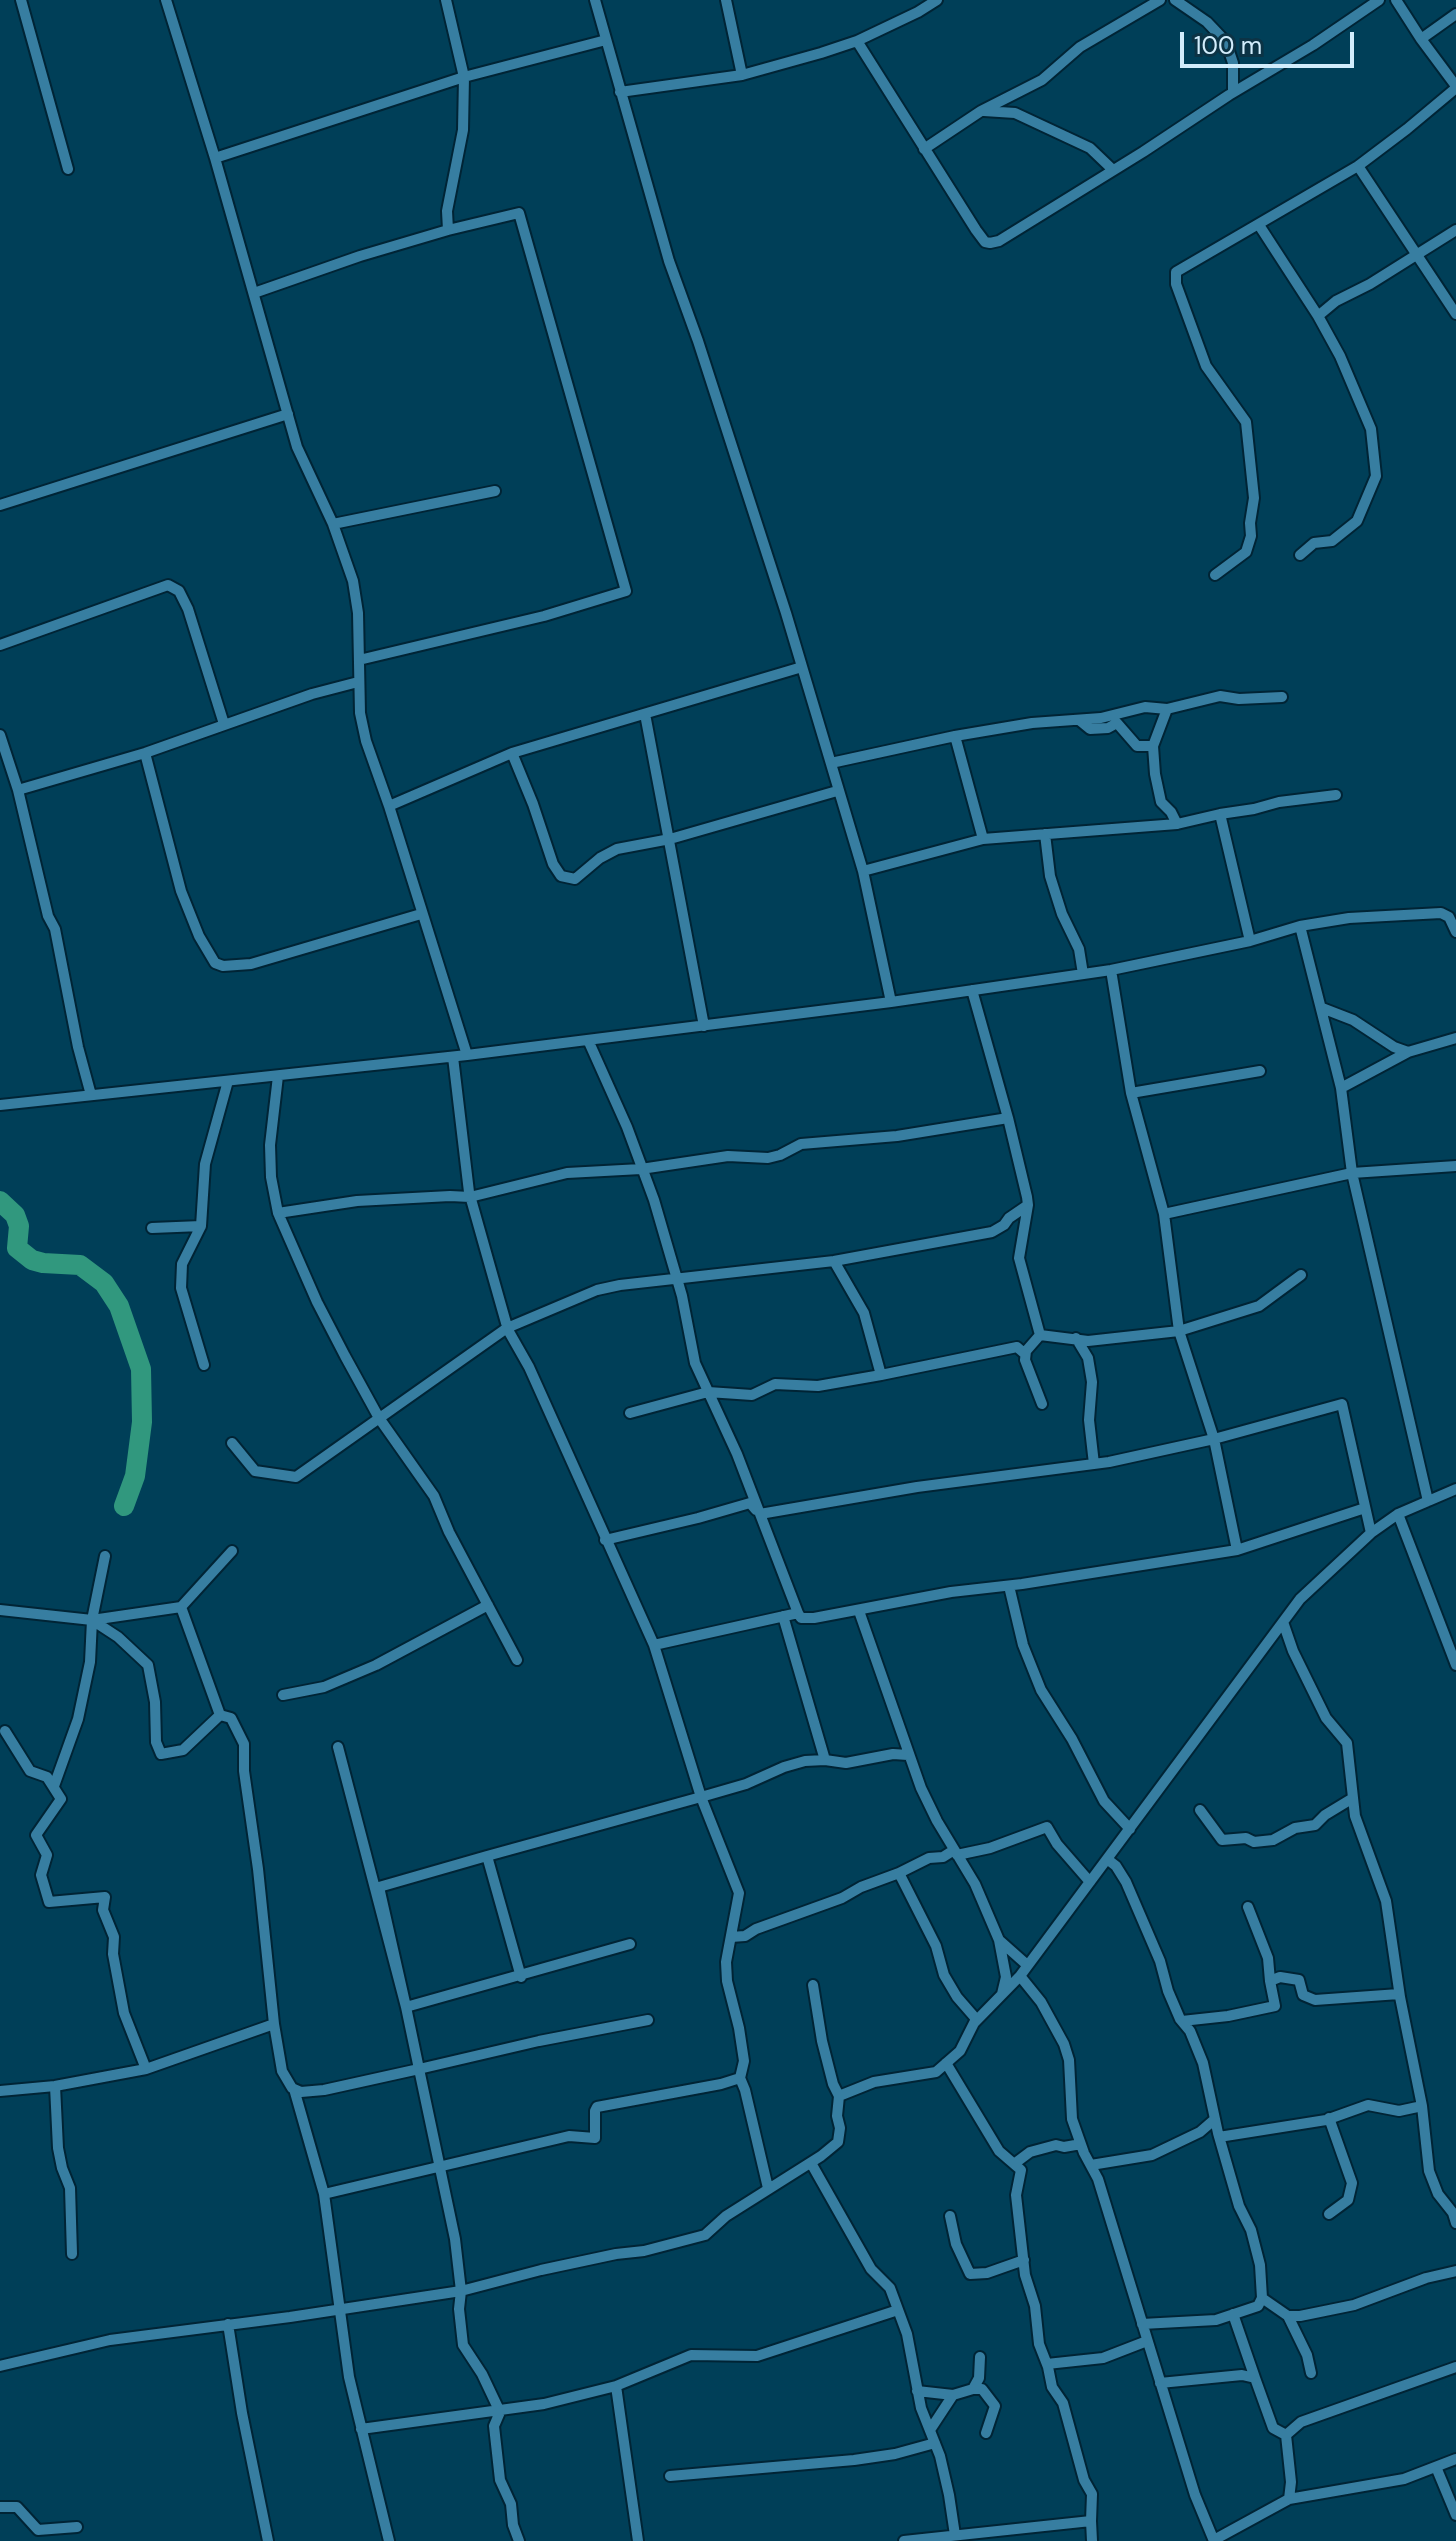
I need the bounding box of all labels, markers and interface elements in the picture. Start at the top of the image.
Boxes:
scale bar [1184,16,1358,66]
text: 100 m [1194,30,1262,61]

